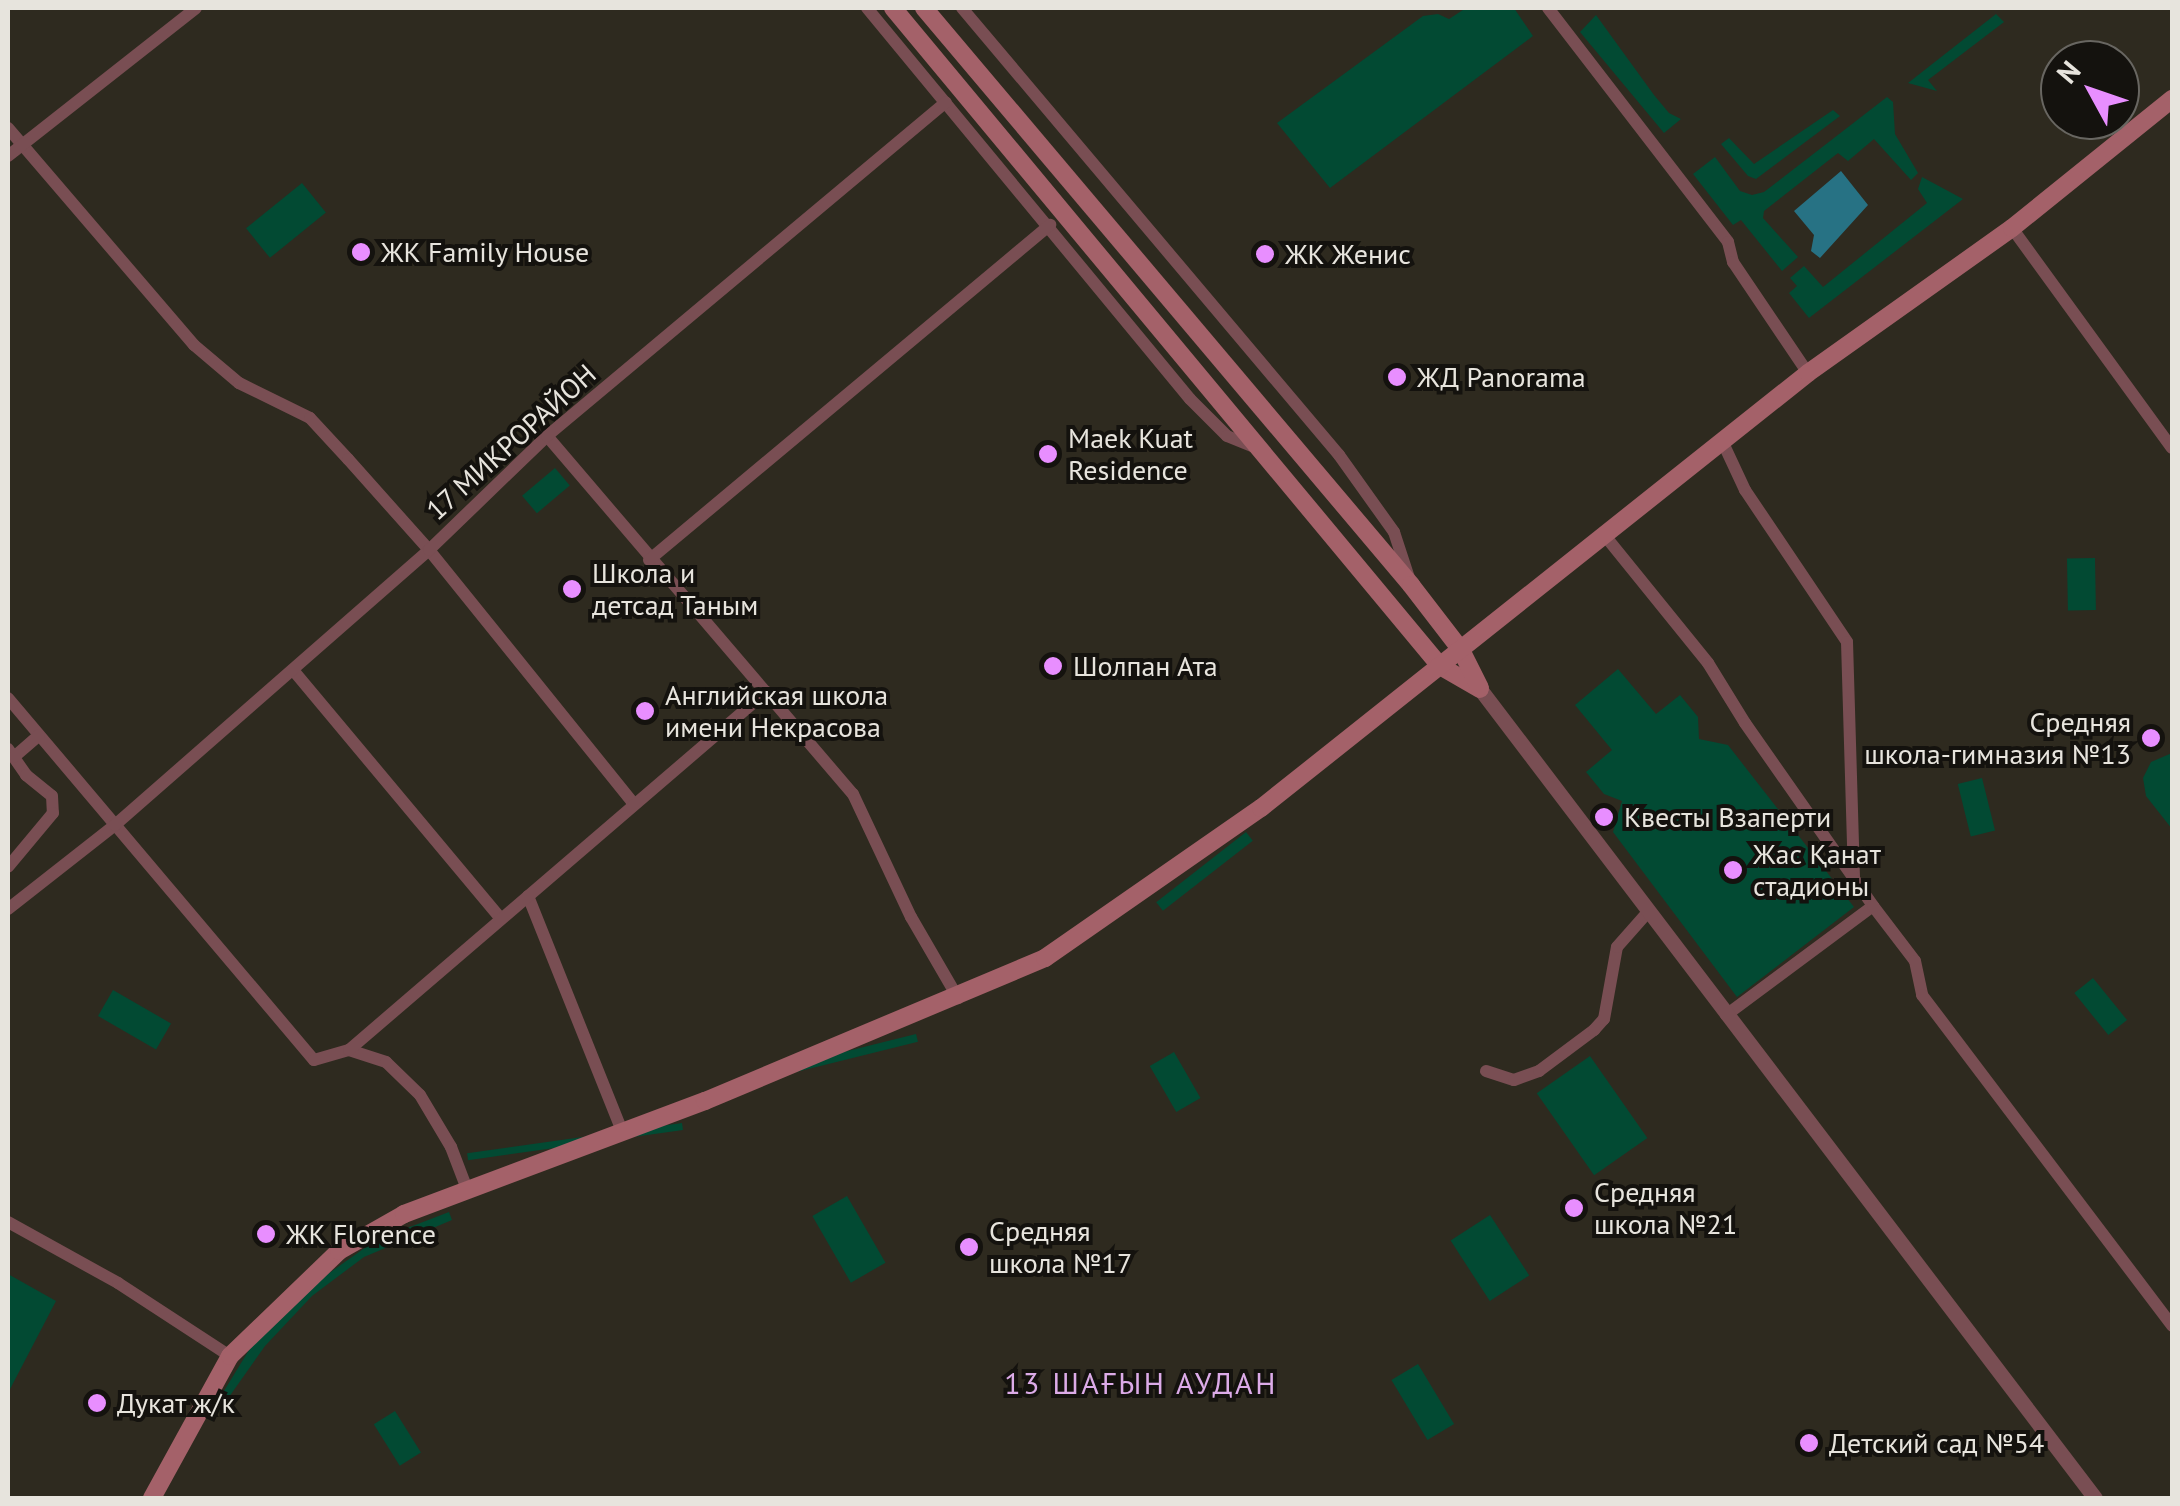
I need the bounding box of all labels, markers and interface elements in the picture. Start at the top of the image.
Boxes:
north arrow [2040,40,2140,140]
text: N [2048,53,2088,91]
place label: ЖК Family House [381,235,590,269]
place label: ЖК Женис [1285,237,1411,271]
marker: ЖК Family House [350,241,372,263]
marker: ЖК Женис [1254,243,1276,265]
street label: 17 МИКРОРАЙОН [419,357,603,527]
place label: ЖД Panorama [1417,360,1586,394]
marker: ЖД Panorama [1386,366,1408,388]
place label: Maek Kuat Residence [1068,421,1194,487]
marker: Maek Kuat Residence [1037,443,1059,465]
place label: Школа и детсад Таным [592,556,759,622]
marker: Школа и детсад Таным [561,578,583,600]
place label: Шолпан Ата [1073,649,1219,683]
marker: Шолпан Ата [1042,655,1064,677]
place label: Английская школа имени Некрасова [665,678,888,744]
marker: Английская школа имени Некрасова [634,700,656,722]
place label: Средняя школа-гимназия №13 [1864,705,2131,771]
marker: Средняя школа-гимназия №13 [2140,727,2162,749]
place label: Квесты Взаперти [1624,800,1831,834]
marker: Квесты Взаперти [1593,806,1615,828]
place label: Жас Қанат стадионы [1753,837,1881,903]
marker: Жас Қанат стадионы [1722,859,1744,881]
place label: Средняя школа №21 [1594,1175,1737,1241]
marker: Средняя школа №21 [1563,1197,1585,1219]
place label: Средняя школа №17 [989,1214,1132,1280]
place label: ЖК Florence [286,1217,436,1251]
marker: ЖК Florence [255,1223,277,1245]
marker: Средняя школа №17 [958,1236,980,1258]
district label: 13 ШАҒЫН АУДАН [1004,1365,1278,1401]
place label: Дукат ж/к [117,1386,236,1420]
marker: Дукат ж/к [86,1392,108,1414]
place label: Детский сад №54 [1829,1426,2044,1460]
marker: Детский сад №54 [1798,1432,1820,1454]

